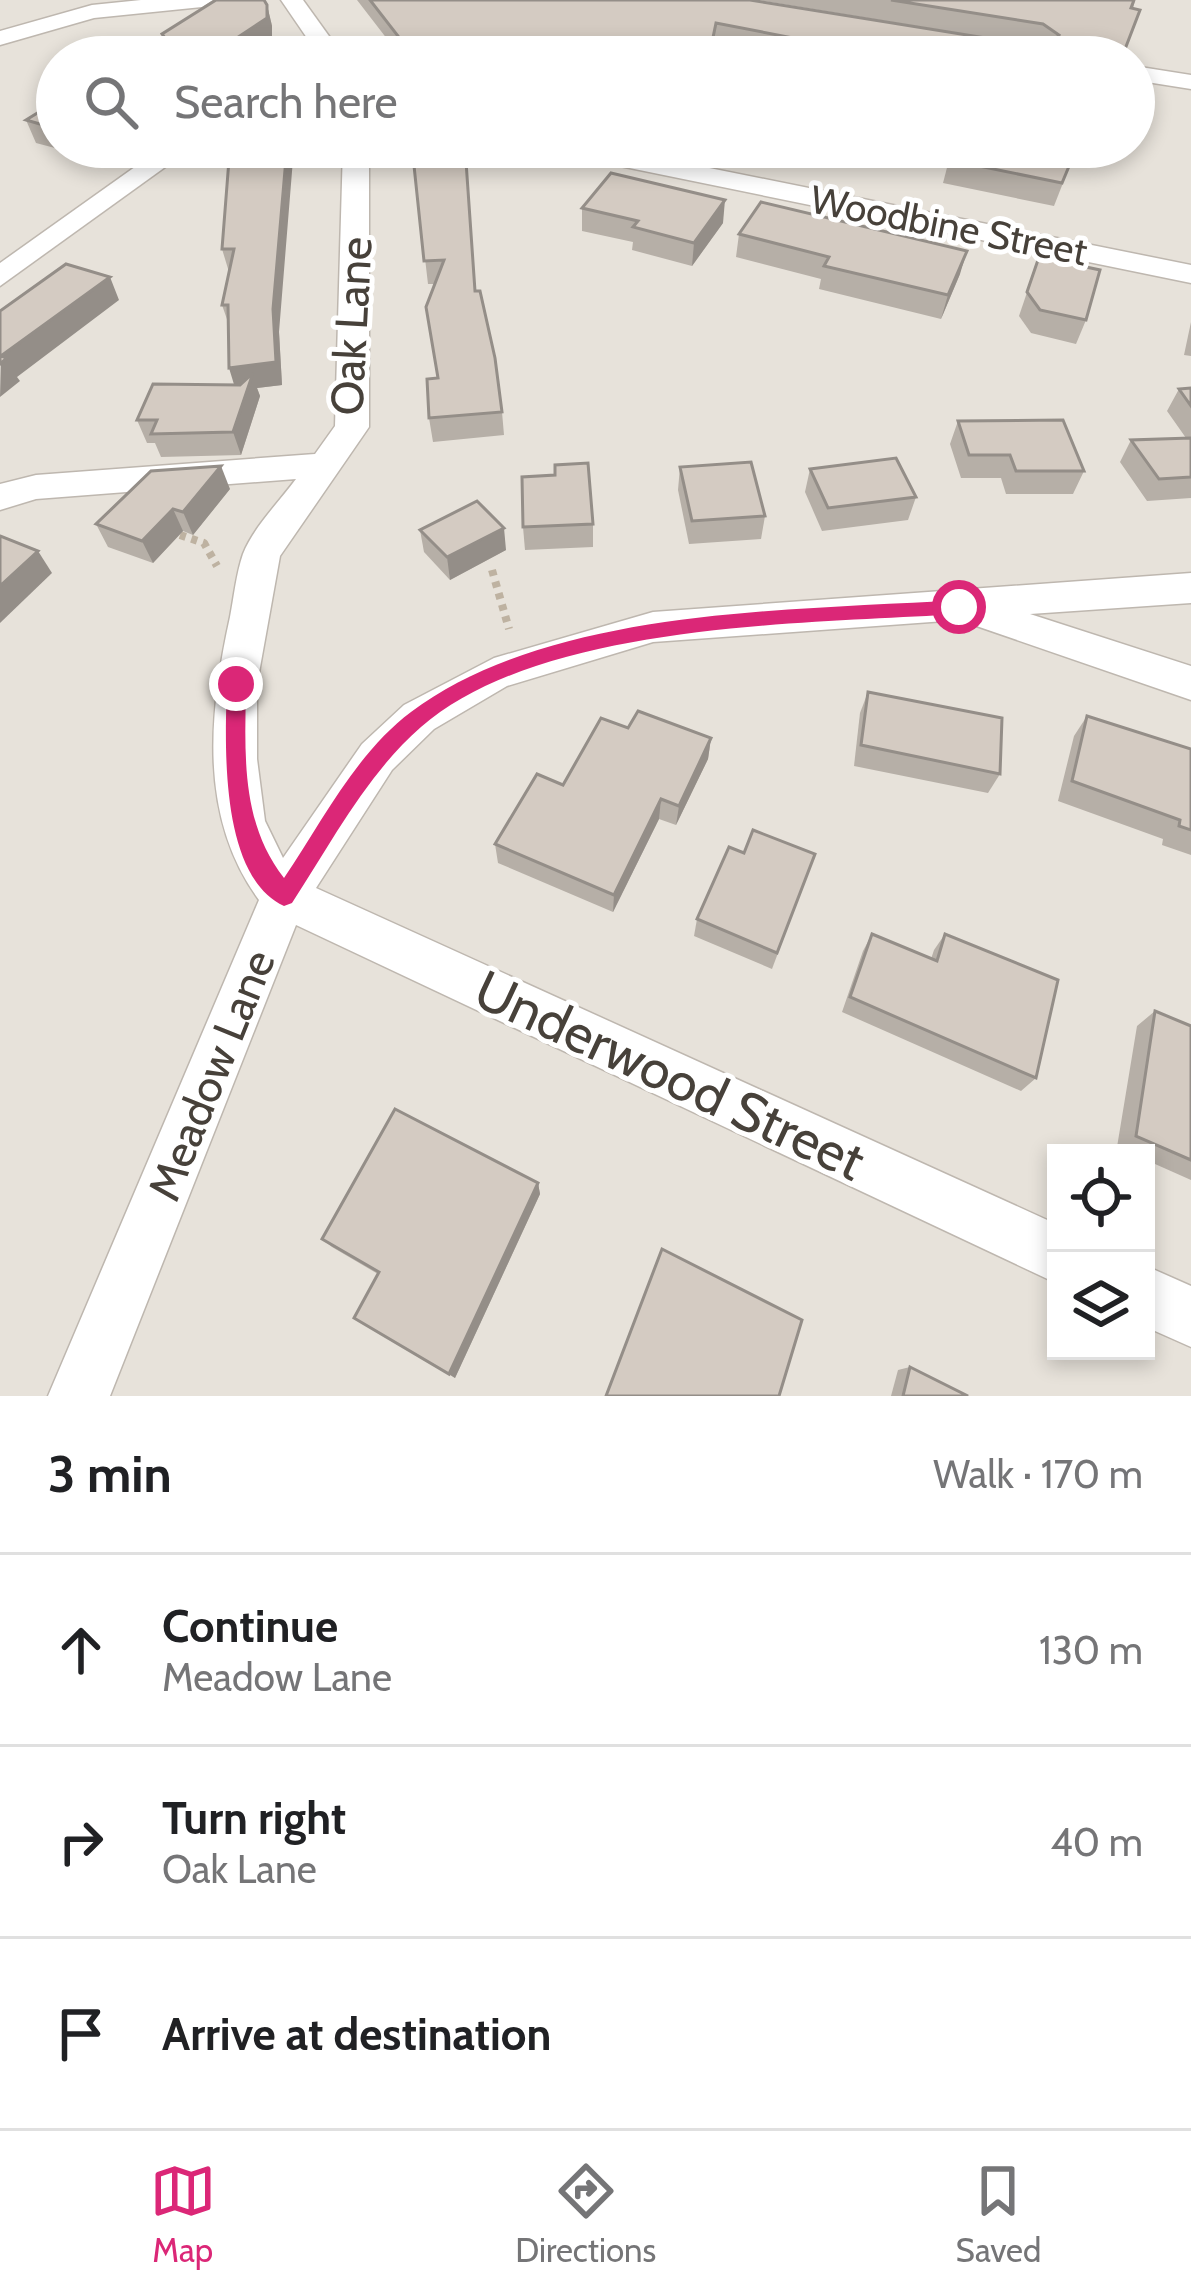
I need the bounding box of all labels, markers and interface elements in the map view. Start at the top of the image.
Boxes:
search box [36,36,1155,168]
icon: search [78,69,144,135]
text: Search here [174,75,398,129]
street label: Woodbine Street [807,175,1091,275]
street label: Oak Lane [319,235,383,417]
route start [932,580,986,634]
route end [209,657,263,711]
street label: Meadow Lane [136,942,286,1208]
street label: Underwood Street [465,956,875,1194]
map controls [1047,1144,1155,1360]
button: locate [1047,1144,1155,1252]
button: layers [1047,1252,1155,1360]
text: 3 min [48,1443,172,1505]
text: Walk · 170 m [933,1450,1143,1498]
text: Continue [162,1599,338,1653]
icon: ahead [48,1617,114,1683]
text: 130 m [1039,1626,1143,1674]
text: Meadow Lane [162,1653,392,1701]
text: Turn right [162,1791,346,1845]
icon: right [48,1809,114,1875]
text: 40 m [1050,1818,1143,1866]
text: Oak Lane [162,1845,317,1893]
icon: arrive [48,2001,114,2067]
text: Arrive at destination [162,2007,551,2061]
tab: Map [150,2158,216,2270]
tab: Directions [515,2158,656,2270]
tab: Saved [956,2158,1041,2270]

